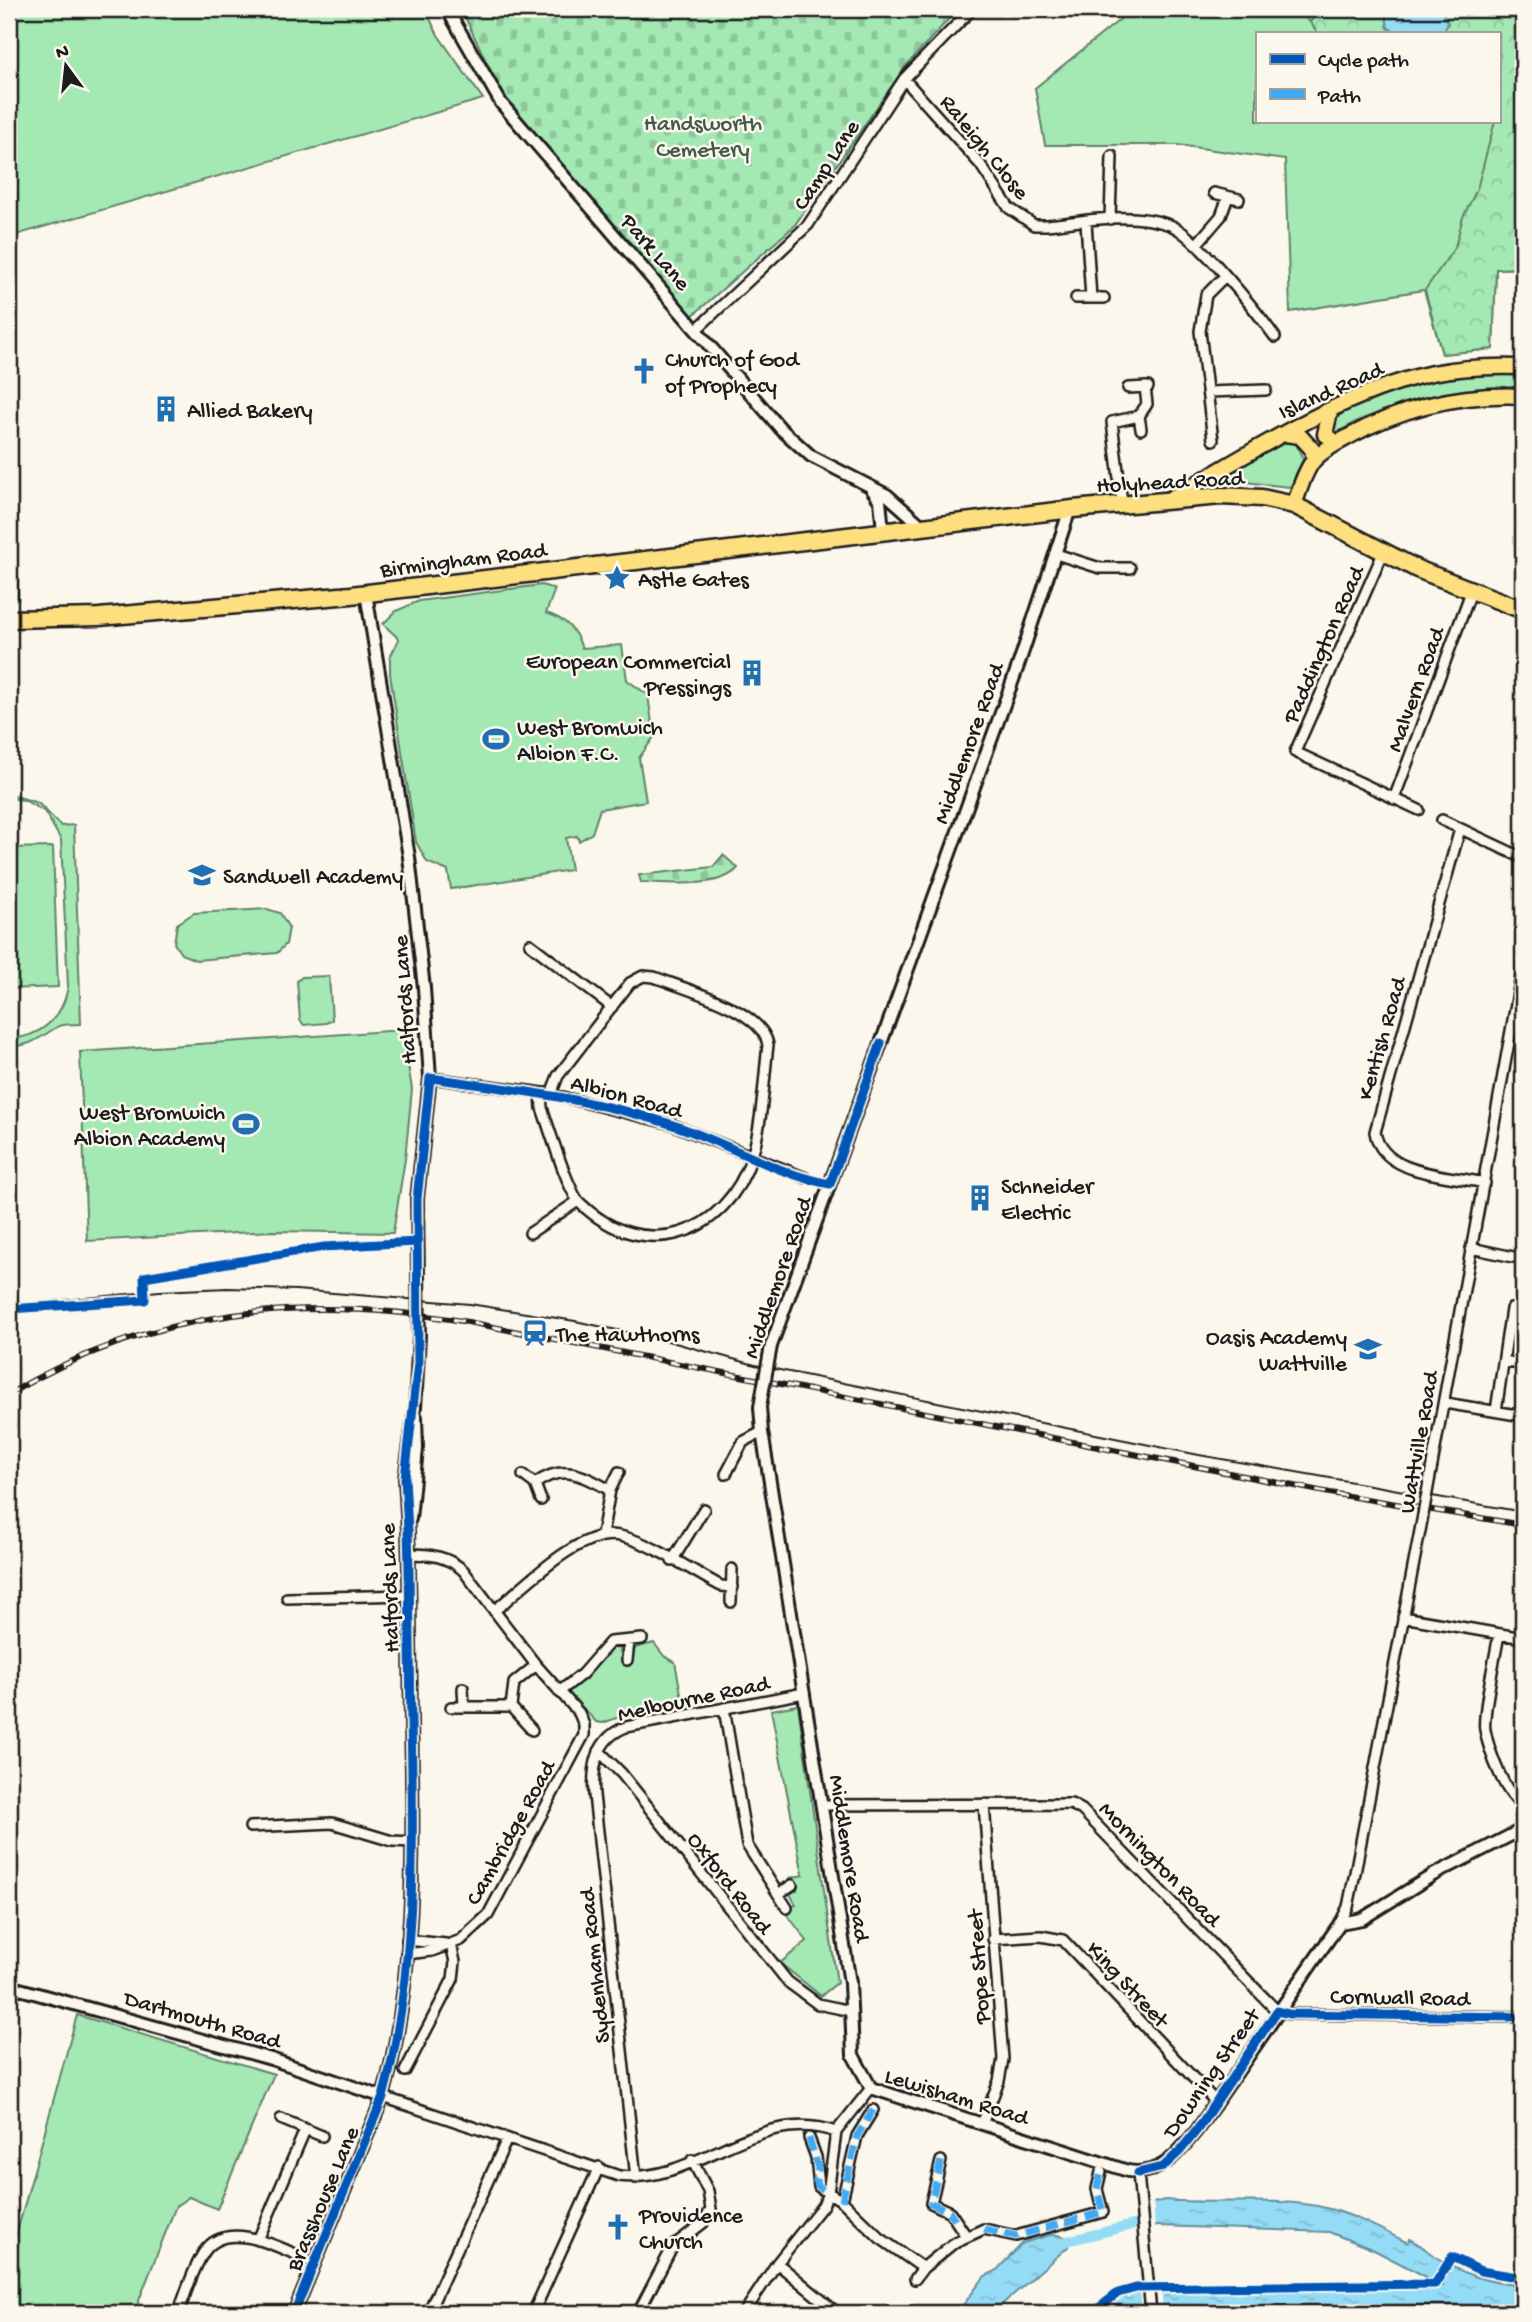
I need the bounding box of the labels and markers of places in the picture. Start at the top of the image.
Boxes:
place label: Church of God of Prophecy [665,348,800,401]
church icon: Church of God of Prophecy [629,356,659,386]
building icon: Allied Bakery [151,394,181,424]
place label: Allied Bakery [187,399,313,426]
place icon: Astle Gates [602,563,632,593]
place label: Astle Gates [638,568,749,595]
place label: European Commercial Pressings [526,650,732,703]
building icon: European Commercial Pressings [737,658,767,688]
place label: West Bromwich Albion F.C. [517,716,663,769]
sports icon: West Bromwich Albion F.C. [481,724,511,754]
school or university icon: Sandwell Academy [187,860,217,890]
place label: Sandwell Academy [223,865,403,892]
place label: West Bromwich Albion Academy [74,1101,225,1154]
sports icon: West Bromwich Albion Academy [231,1109,261,1139]
place label: Schneider Electric [1001,1175,1095,1228]
building icon: Schneider Electric [965,1183,995,1213]
station icon: The Hawthorns [520,1318,550,1348]
place label: The Hawthorns [554,1323,700,1350]
place label: Oasis Academy Wattville [1206,1326,1348,1379]
school or university icon: Oasis Academy Wattville [1353,1334,1383,1364]
place label: Providence Church [638,2204,744,2257]
church icon: Providence Church [603,2212,633,2242]

